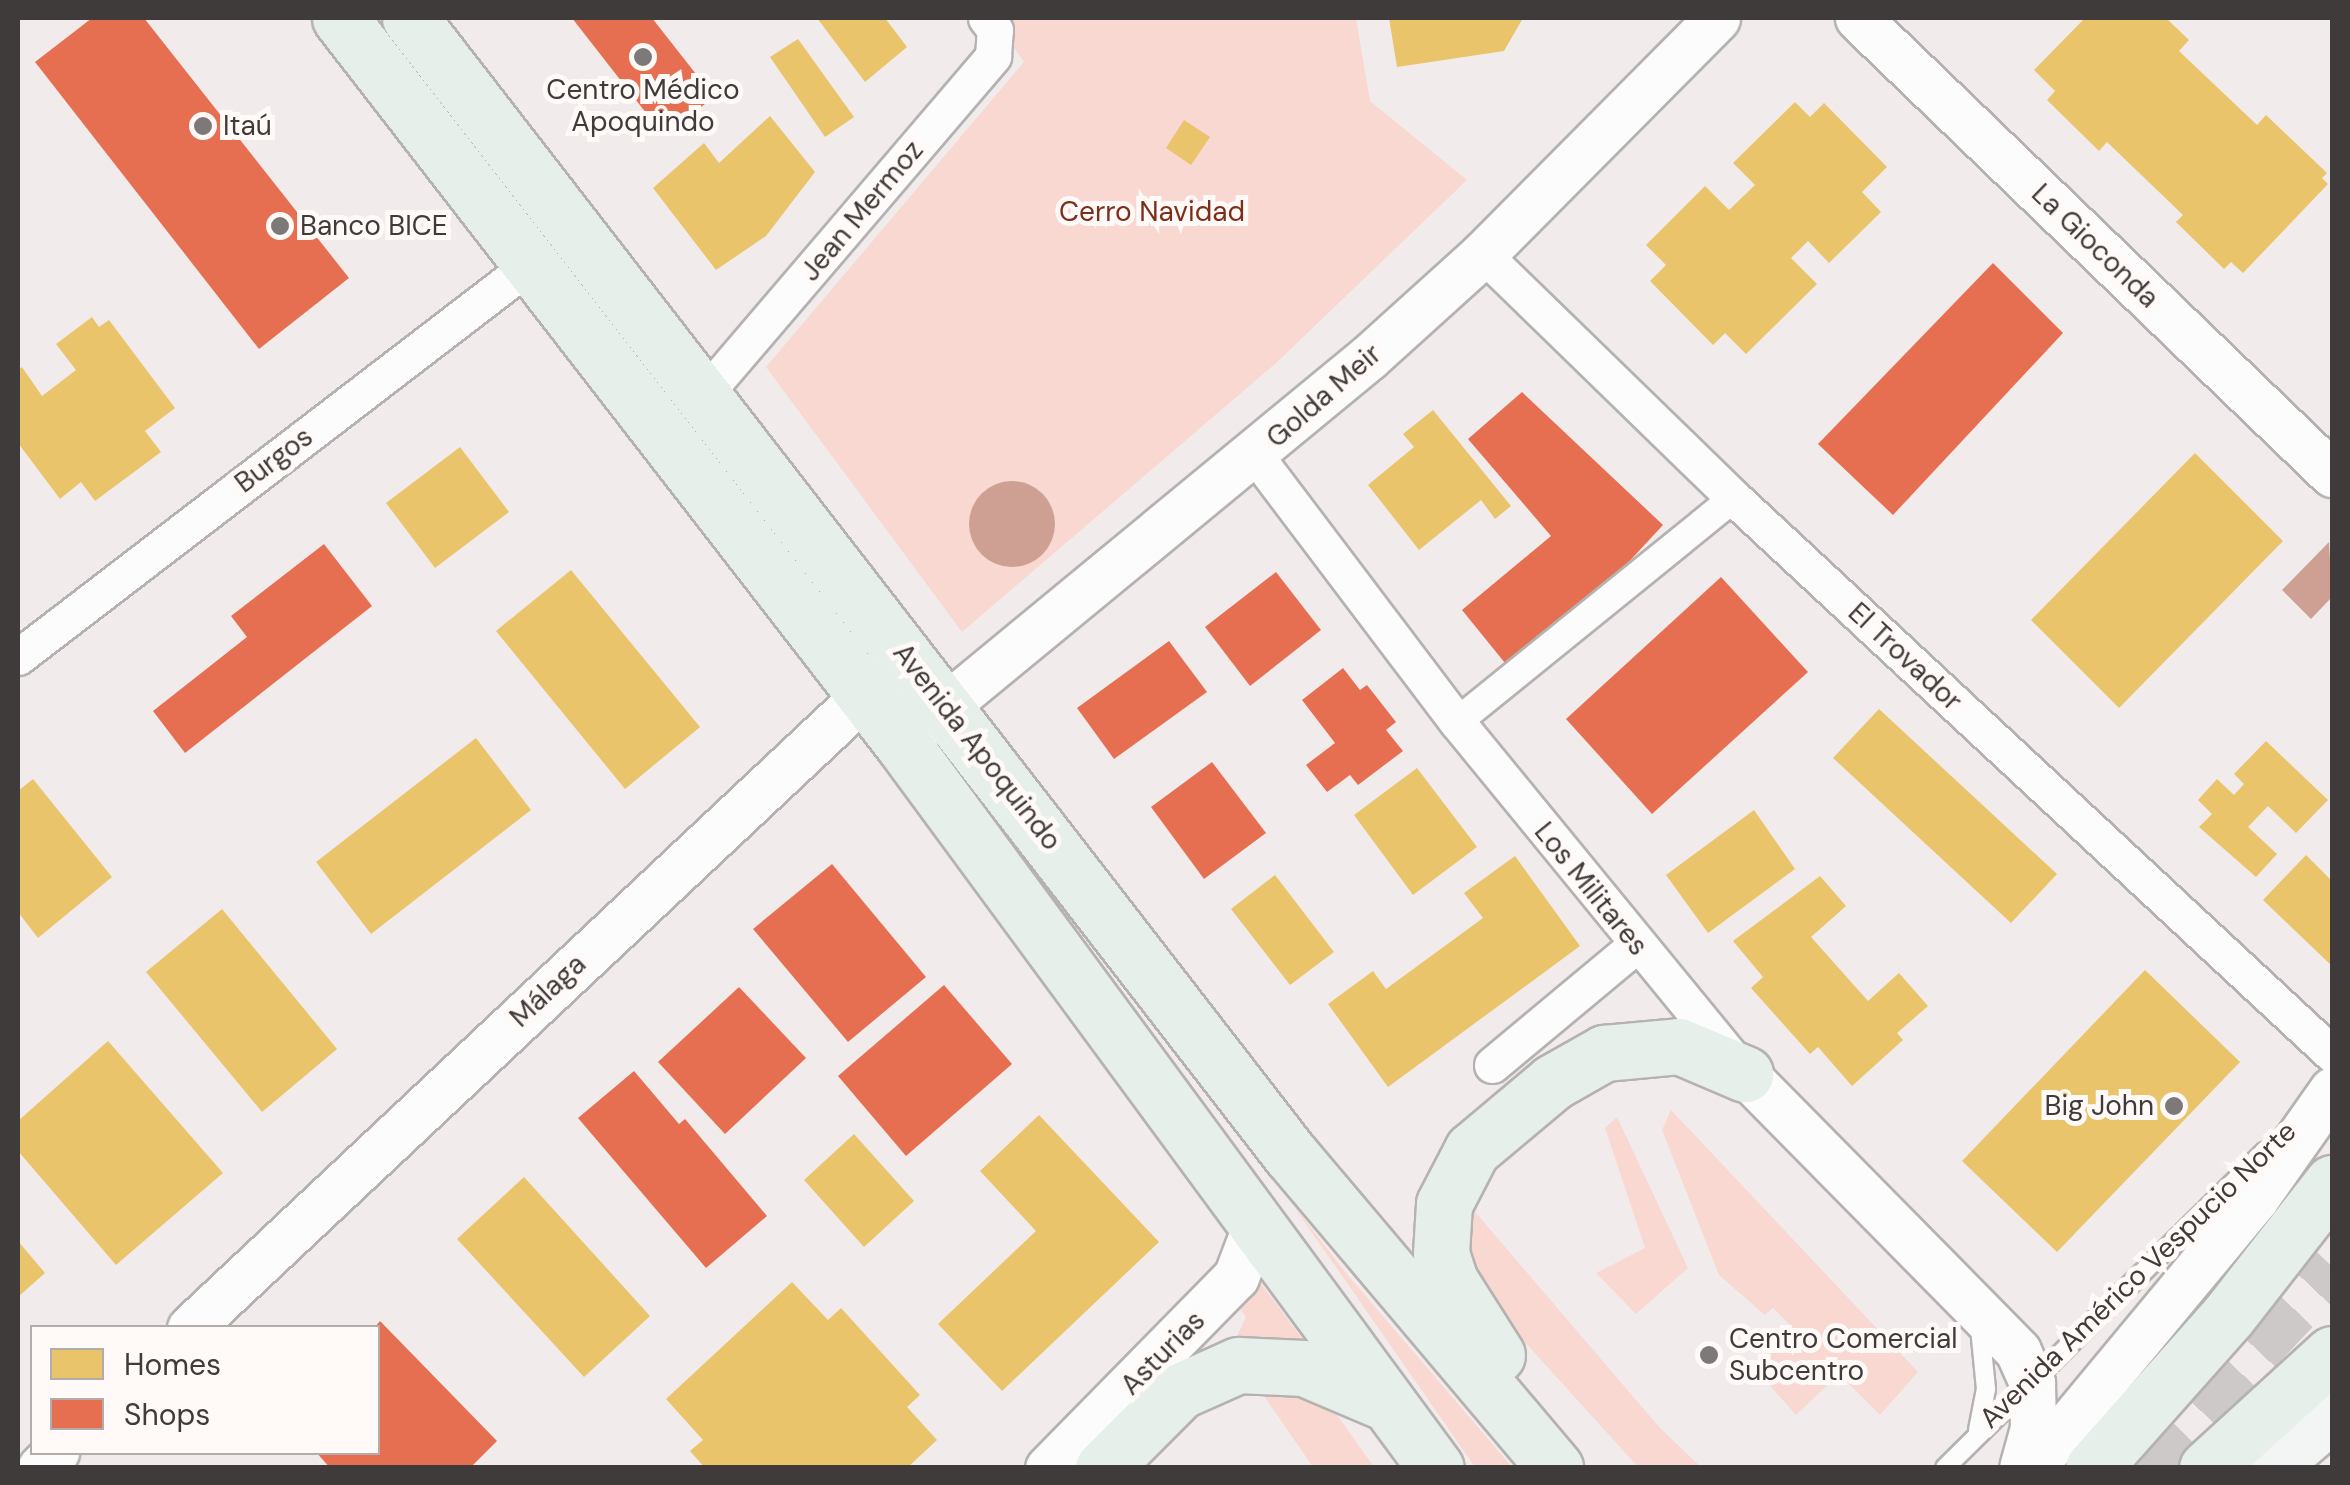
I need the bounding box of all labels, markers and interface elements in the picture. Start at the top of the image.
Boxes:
marker: Centro Médico Apoquindo [632,46,654,68]
place label: Centro Médico Apoquindo [546,73,740,139]
place label: Itaú [223,109,272,143]
marker: Itaú [192,115,214,137]
street label: Jean Mermoz [794,134,930,288]
street label: La Gioconda [2025,177,2165,315]
park label: Cerro Navidad [1059,195,1245,229]
place label: Banco BICE [300,209,448,243]
marker: Banco BICE [269,215,291,237]
street label: Golda Meir [1260,337,1388,455]
street label: Burgos [228,420,320,500]
street label: El Trovador [1841,596,1969,718]
street label: Avenida Apoquindo [886,637,1068,857]
street label: Los Militares [1527,816,1655,962]
street label: Málaga [503,948,593,1034]
place label: Big John [2045,1089,2154,1123]
marker: Big John [2163,1095,2185,1117]
street label: Avenida Américo Vespucio Norte [1973,1115,2303,1435]
street label: Asturias [1114,1304,1212,1402]
place label: Centro Comercial Subcentro [1729,1322,1957,1388]
legend [30,1325,380,1455]
marker: Centro Comercial Subcentro [1698,1344,1720,1366]
text: Homes [124,1345,221,1384]
text: Shops [124,1395,210,1434]

